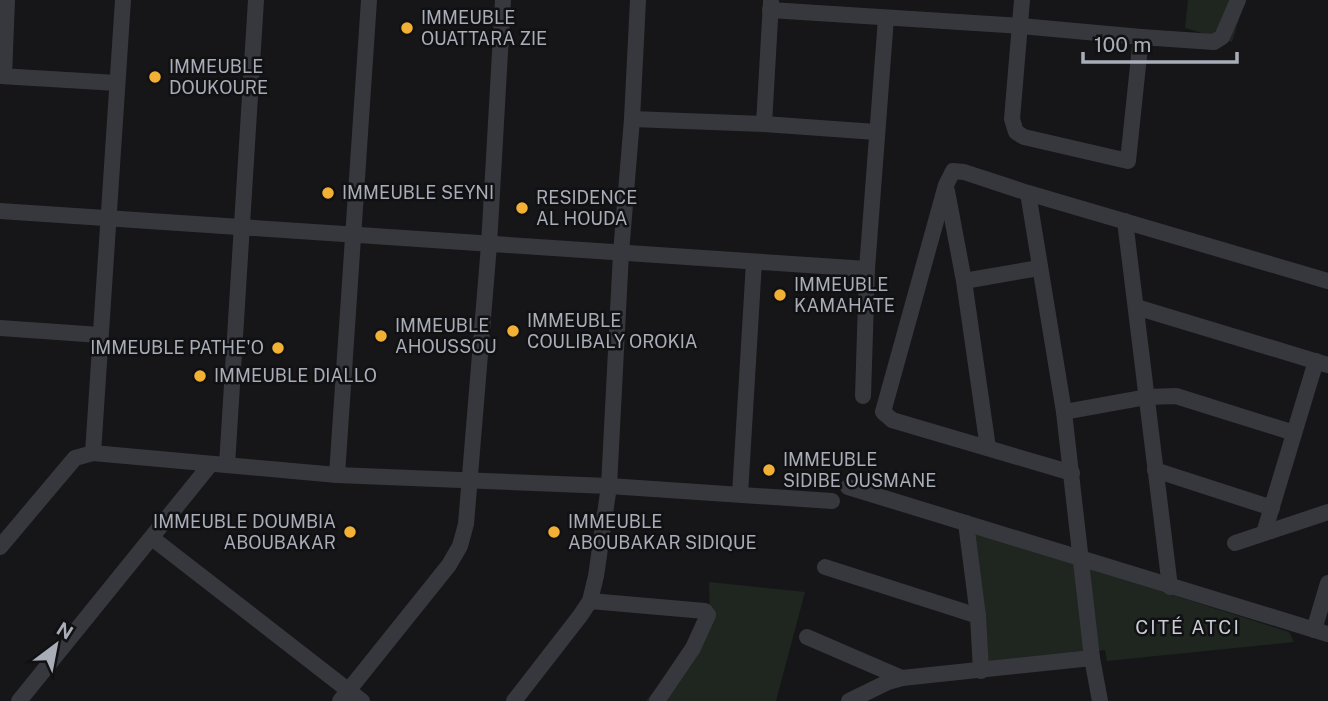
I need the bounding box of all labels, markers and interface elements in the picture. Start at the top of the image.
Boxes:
place label: IMMEUBLE OUATTARA ZIE [421,7,547,49]
marker: IMMEUBLE OUATTARA ZIE [399,20,415,36]
scale bar [1083,21,1237,65]
text: 100 m [1094,32,1151,57]
place label: IMMEUBLE DOUKOURE [169,56,268,98]
marker: IMMEUBLE DOUKOURE [147,69,163,85]
place label: IMMEUBLE SEYNI [342,182,494,203]
marker: IMMEUBLE SEYNI [320,185,336,201]
place label: RESIDENCE AL HOUDA [536,187,637,229]
marker: RESIDENCE AL HOUDA [514,200,530,216]
place label: IMMEUBLE KAMAHATE [794,274,895,316]
marker: IMMEUBLE KAMAHATE [772,287,788,303]
place label: IMMEUBLE COULIBALY OROKIA [527,310,698,352]
place label: IMMEUBLE AHOUSSOU [395,315,497,357]
marker: IMMEUBLE COULIBALY OROKIA [505,323,521,339]
marker: IMMEUBLE AHOUSSOU [373,328,389,344]
place label: IMMEUBLE PATHE'O [90,337,264,358]
marker: IMMEUBLE PATHE'O [270,340,286,356]
place label: IMMEUBLE DIALLO [214,365,377,386]
marker: IMMEUBLE DIALLO [192,368,208,384]
place label: IMMEUBLE SIDIBE OUSMANE [783,449,936,491]
marker: IMMEUBLE SIDIBE OUSMANE [761,462,777,478]
place label: IMMEUBLE DOUMBIA ABOUBAKAR [153,511,336,553]
place label: IMMEUBLE ABOUBAKAR SIDIQUE [568,511,757,553]
marker: IMMEUBLE DOUMBIA ABOUBAKAR [342,524,358,540]
marker: IMMEUBLE ABOUBAKAR SIDIQUE [546,524,562,540]
north arrow [21,610,91,680]
district label: CITÉ ATCI [1135,616,1241,638]
text: N [53,617,77,644]

